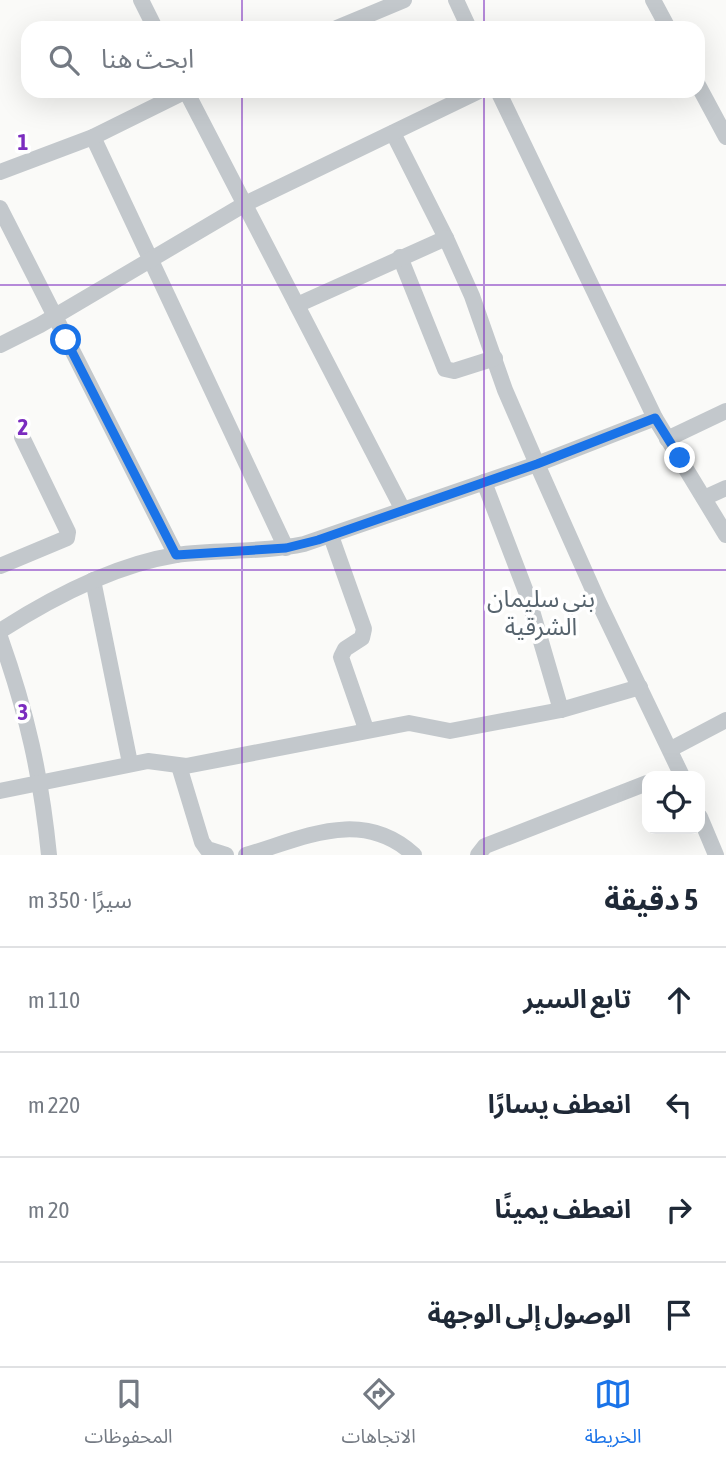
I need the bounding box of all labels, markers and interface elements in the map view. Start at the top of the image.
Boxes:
search box [21,21,705,98]
icon: search [45,41,83,79]
text: ابحث هنا [101,44,194,74]
text: 1 [18,129,29,155]
route start [50,324,81,355]
text: 2 [18,414,28,440]
route end [664,442,695,473]
district label: بني سليمان الشرقية [487,585,595,641]
text: 3 [18,699,28,725]
map controls [642,771,705,834]
button: locate [642,771,705,834]
text: 5 دقيقة [604,882,698,916]
text: سيرًا · 350 m [28,887,132,913]
icon: ahead [660,981,698,1019]
text: تابع السير [523,984,631,1014]
text: 110 m [28,987,80,1013]
icon: left [660,1086,698,1124]
text: انعطف يسارًا [488,1089,631,1119]
text: 220 m [28,1092,80,1118]
icon: right [660,1191,698,1229]
text: انعطف يمينًا [494,1194,631,1224]
text: 20 m [28,1197,69,1223]
icon: arrive [660,1296,698,1334]
text: الوصول إلى الوجهة [428,1299,631,1329]
tab: المحفوظات [84,1375,173,1457]
tab: الاتجاهات [342,1375,416,1457]
tab: الخريطة [585,1375,642,1457]

